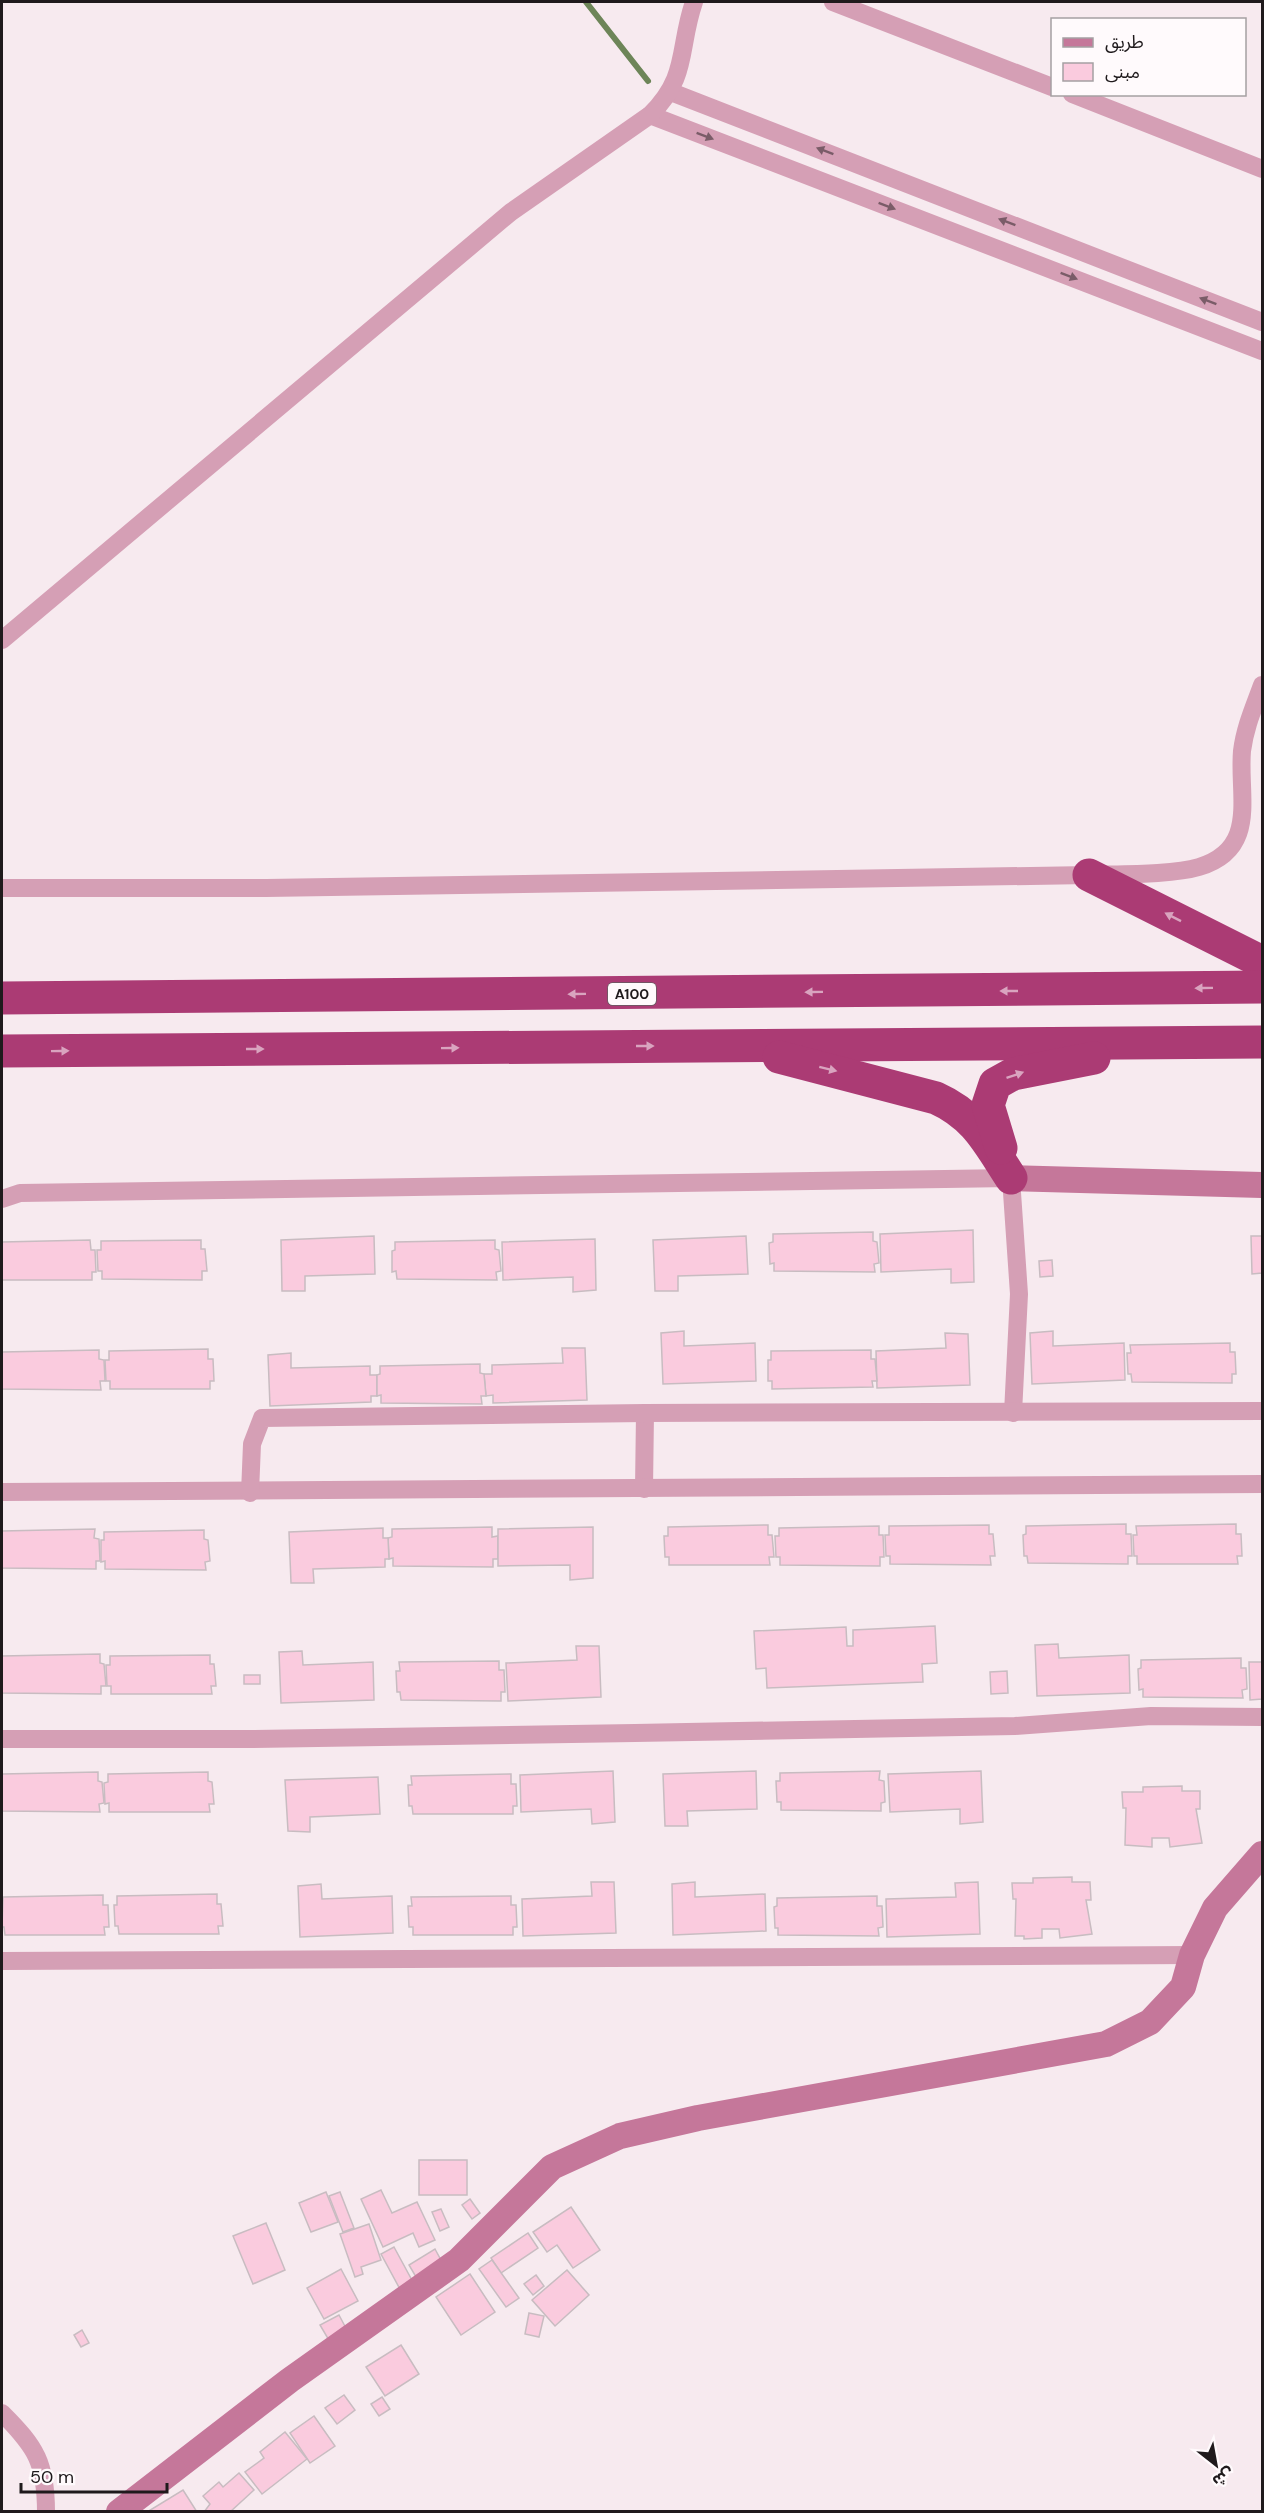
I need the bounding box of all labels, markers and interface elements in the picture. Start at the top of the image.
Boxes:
legend [1051,18,1246,96]
text: طريق [1105,30,1144,54]
text: مبنى [1105,60,1140,84]
one-way arrow [696,132,714,141]
one-way arrow [816,146,834,156]
one-way arrow [878,202,896,211]
one-way arrow [998,217,1016,226]
one-way arrow [1060,272,1078,281]
one-way arrow [1199,295,1217,305]
one-way arrow [1164,912,1181,922]
road number: A100 [608,983,656,1005]
one-way arrow [1195,983,1214,993]
one-way arrow [1000,986,1019,996]
one-way arrow [805,988,824,997]
one-way arrow [568,989,587,999]
one-way arrow [635,1041,654,1051]
one-way arrow [440,1043,459,1053]
one-way arrow [245,1044,264,1054]
one-way arrow [50,1046,69,1055]
one-way arrow [819,1065,837,1074]
one-way arrow [1006,1069,1024,1079]
north arrow [1186,2435,1246,2495]
scale bar [21,2456,166,2494]
text: ش [1209,2463,1238,2492]
text: 50 m [30,2465,74,2489]

